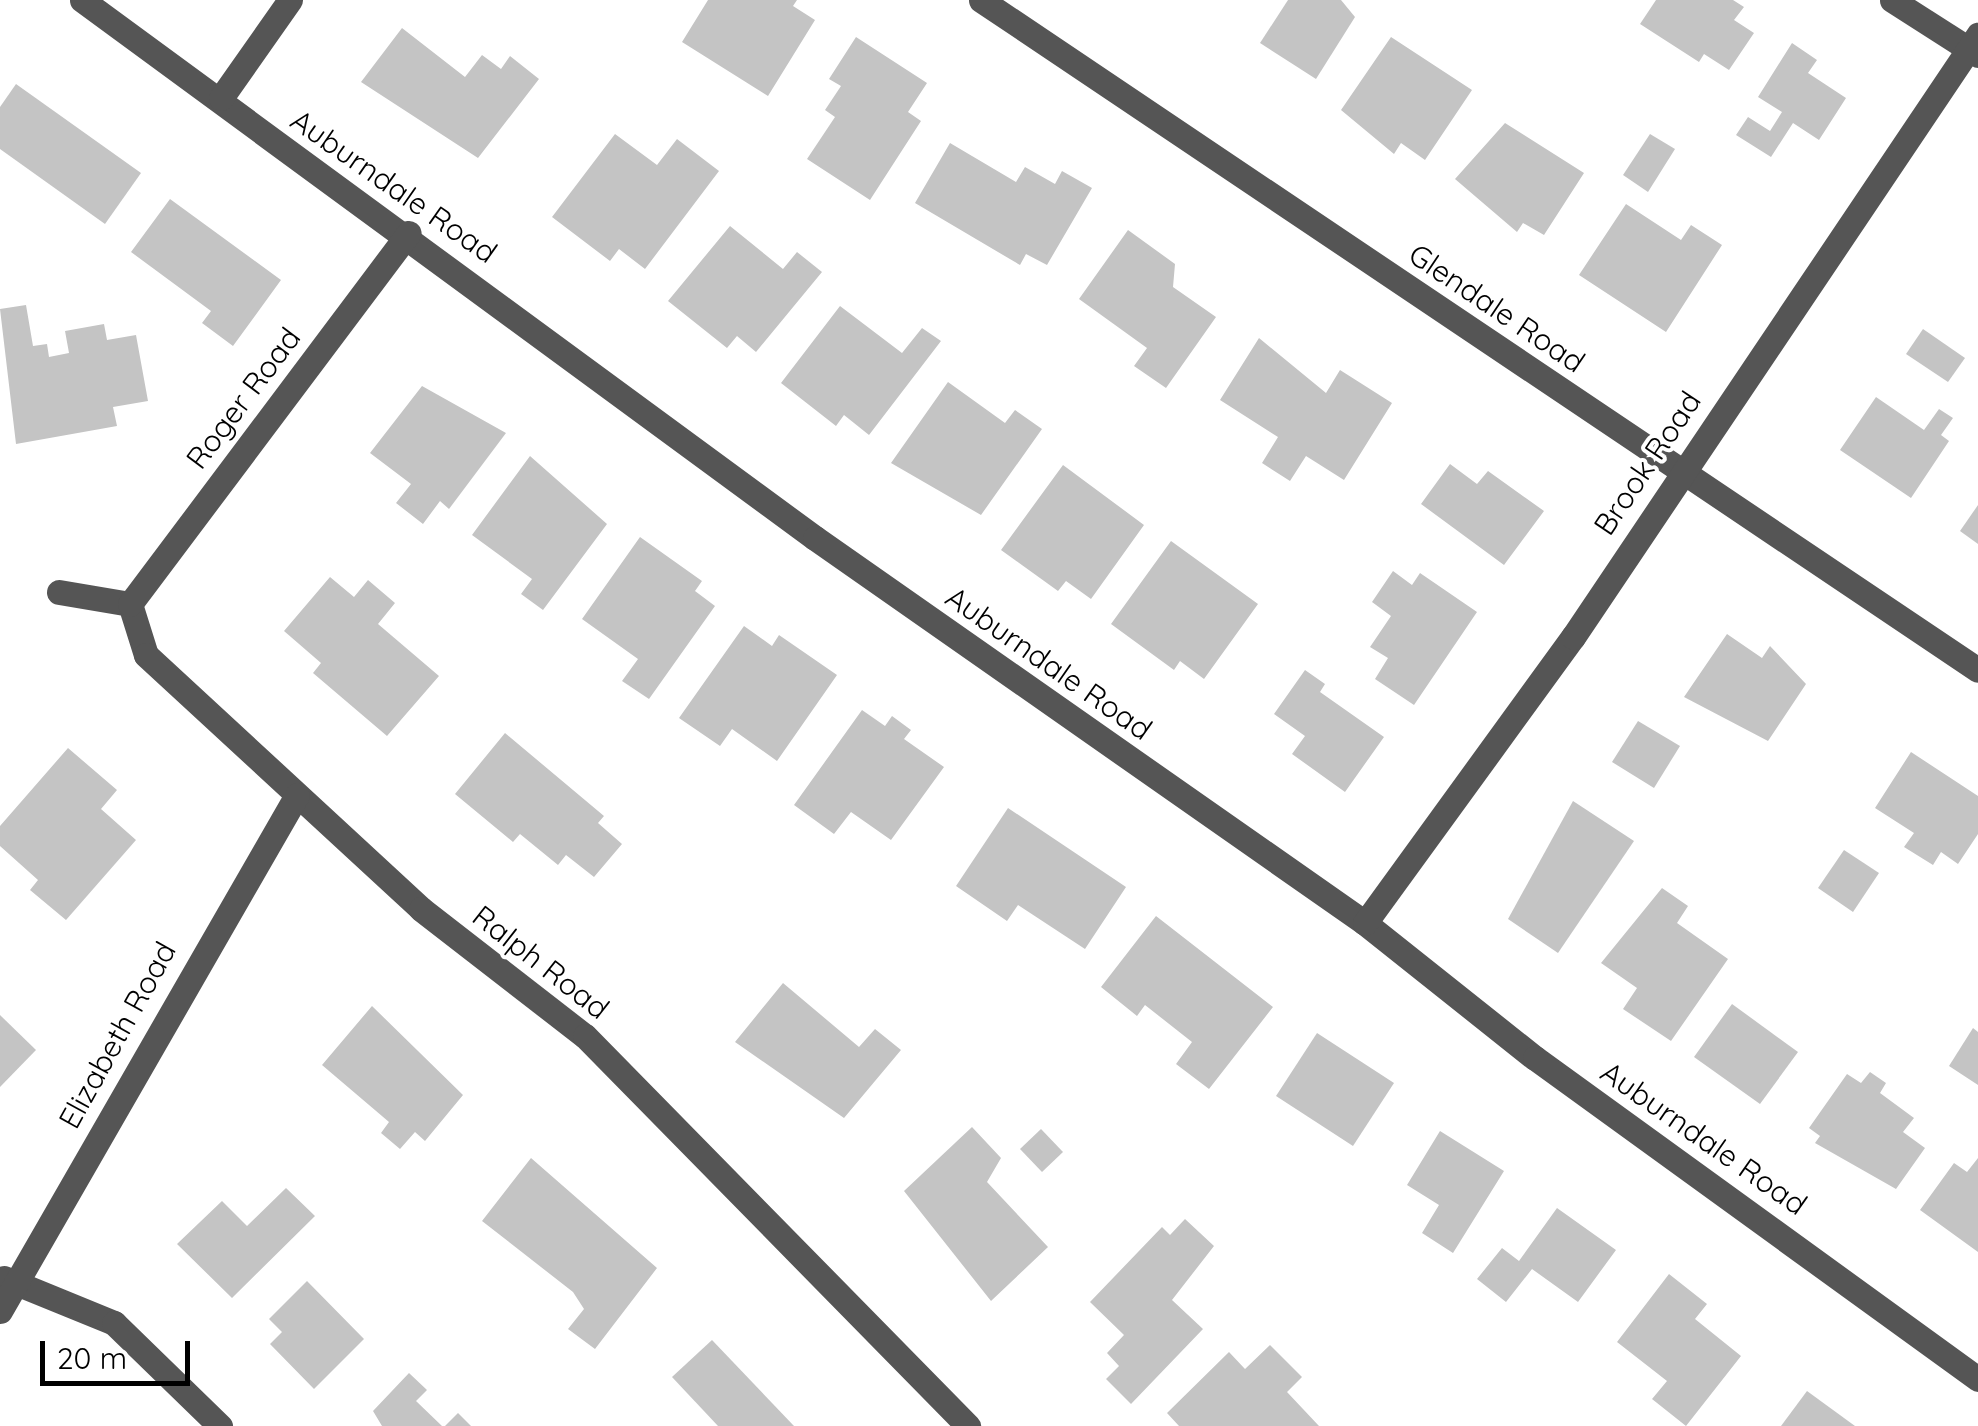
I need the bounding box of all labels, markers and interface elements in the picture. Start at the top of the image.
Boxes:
street label: Auburndale Road [284,102,504,270]
street label: Glendale Road [1402,236,1592,380]
street label: Roger Road [178,320,308,476]
street label: Brook Road [1586,384,1708,542]
street label: Auburndale Road [939,579,1159,747]
street label: Ralph Road [466,898,616,1026]
street label: Elizabeth Road [51,935,183,1135]
street label: Auburndale Road [1594,1054,1814,1222]
scale bar [45,1321,195,1383]
text: 20 m [57,1339,127,1377]

